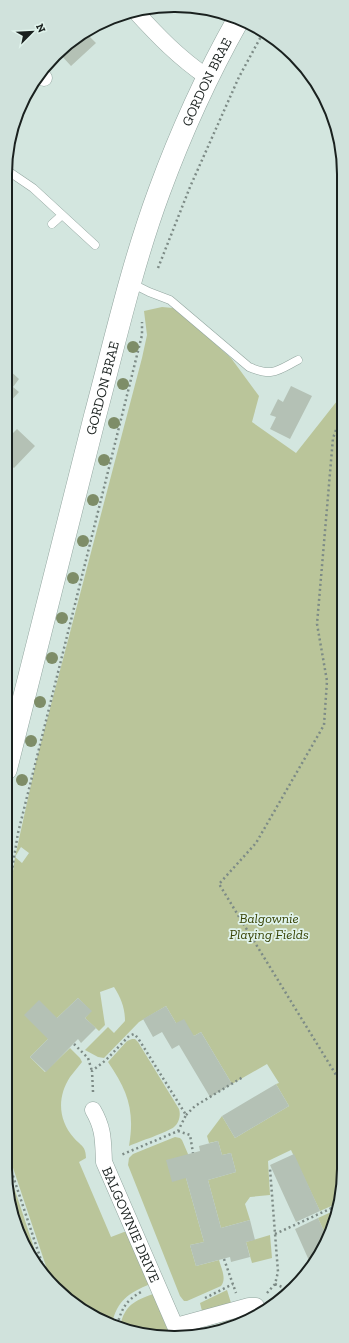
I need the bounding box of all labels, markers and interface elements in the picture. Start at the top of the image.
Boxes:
north arrow [12,12,52,52]
text: N [33,22,49,35]
street label: GORDON BRAE [178,35,235,129]
street label: GORDON BRAE [82,339,123,437]
park label: Balgownie Playing Fields [229,910,309,943]
street label: BALGOWNIE DRIVE [99,1164,164,1285]

